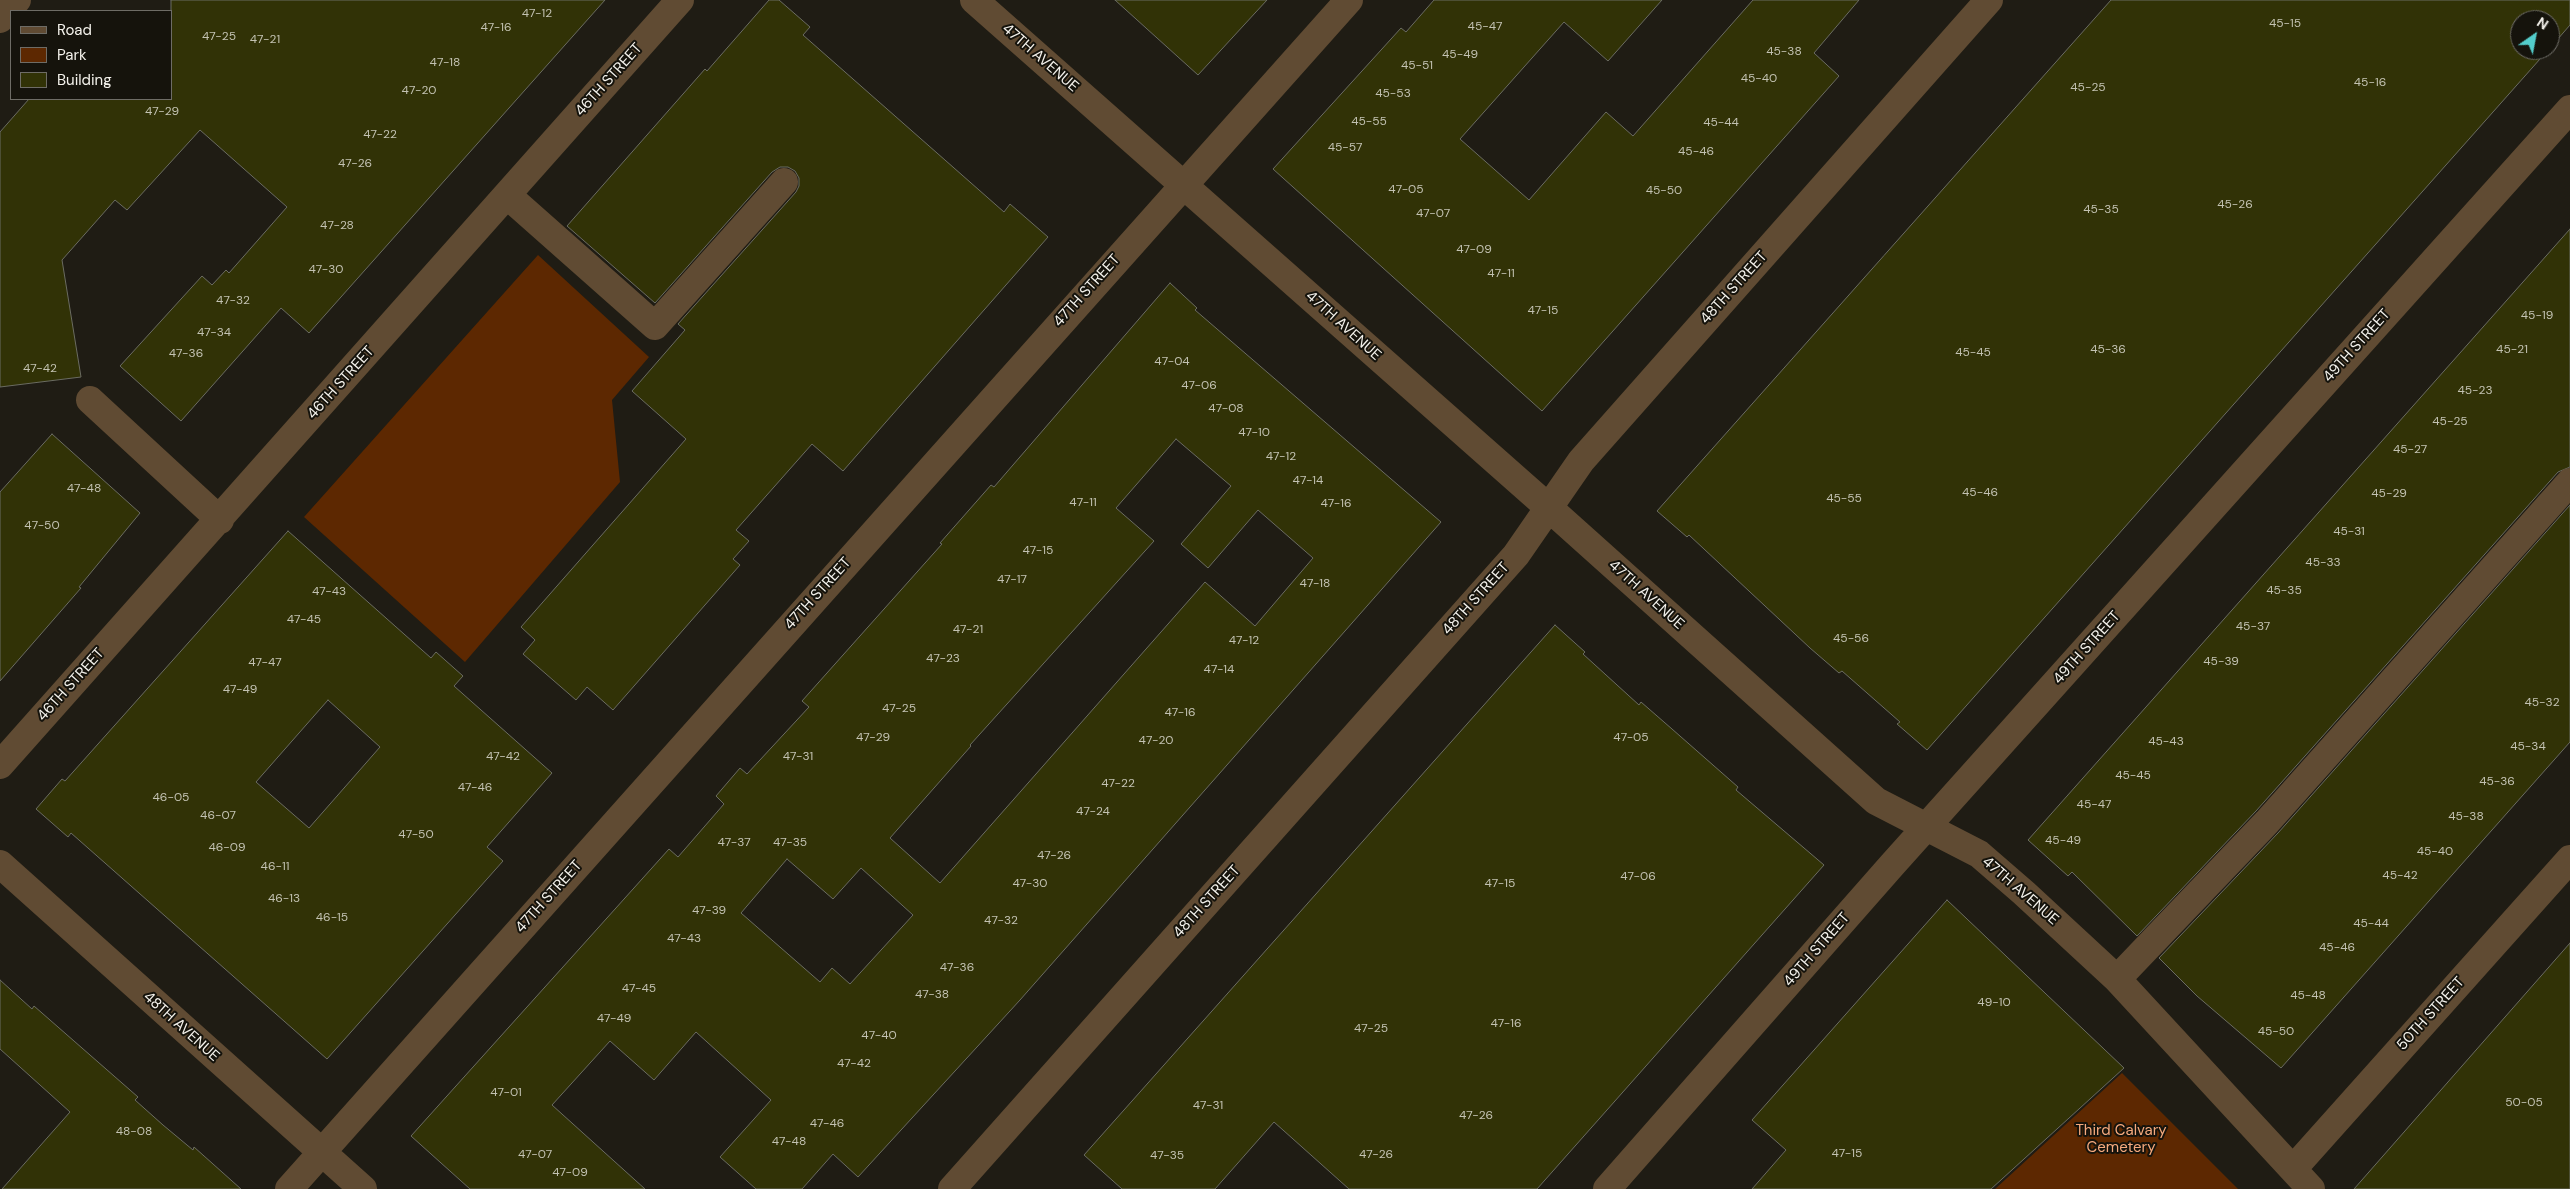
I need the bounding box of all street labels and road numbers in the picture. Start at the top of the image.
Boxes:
street label: 47TH AVENUE [998,20,1082,96]
street label: 46TH STREET [572,40,646,120]
street label: 48TH STREET [1697,248,1771,328]
street label: 47TH STREET [1050,251,1124,331]
street label: 47TH AVENUE [1302,287,1384,365]
street label: 49TH STREET [2320,306,2394,386]
street label: 46TH STREET [304,343,378,423]
street label: 47TH STREET [781,554,855,634]
street label: 47TH AVENUE [1605,556,1687,634]
street label: 48TH STREET [1439,559,1513,639]
street label: 49TH STREET [2050,608,2124,688]
street label: 46TH STREET [34,645,108,725]
street label: 47TH AVENUE [1978,853,2062,929]
street label: 47TH STREET [512,857,586,937]
street label: 48TH STREET [1170,862,1244,942]
street label: 49TH STREET [1780,909,1854,991]
street label: 50TH STREET [2393,974,2469,1054]
street label: 48TH AVENUE [139,988,223,1066]

